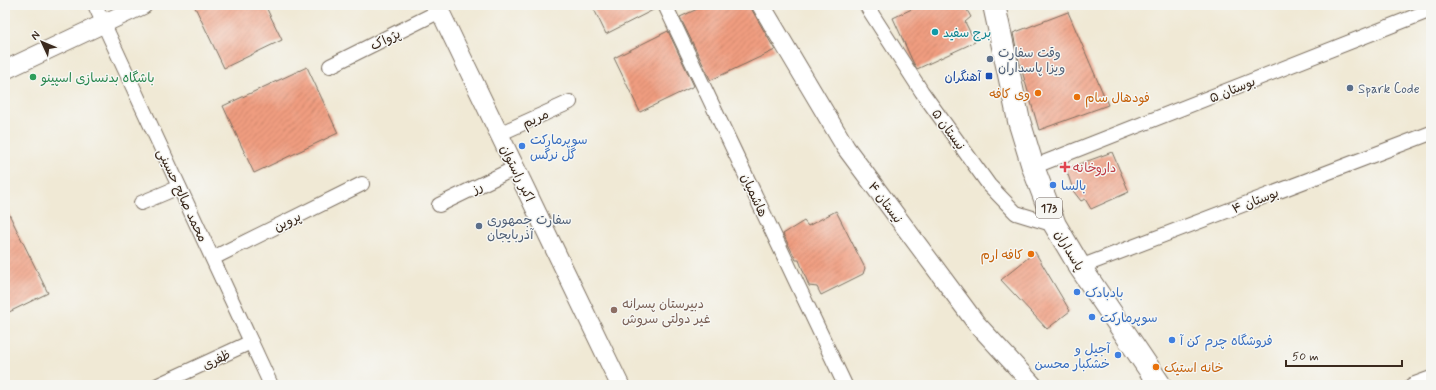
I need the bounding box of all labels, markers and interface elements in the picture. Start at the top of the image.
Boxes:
north arrow [22,22,62,62]
place label: برج سفید [943,25,991,42]
street label: پژواک [368,26,404,55]
marker: برج سفید [930,27,940,37]
text: N [28,28,43,43]
place label: وقت سفارت ویزا پاسداران [998,45,1065,77]
marker: وقت سفارت ویزا پاسداران [985,54,995,64]
place label: آهنگران [945,69,982,86]
place label: باشگاه بدنسازی اسپینو [40,70,155,87]
marker: آهنگران [984,71,994,81]
marker: باشگاه بدنسازی اسپینو [28,72,38,82]
street label: بوستان ۵ [1207,74,1258,107]
place label: Spark Code [1358,81,1420,98]
marker: Spark Code [1345,83,1355,93]
place label: وی کافه [989,86,1030,103]
marker: وی کافه [1033,88,1043,98]
place label: فودهال سام [1085,90,1150,108]
marker: فودهال سام [1072,92,1082,102]
street label: مریم [520,106,552,134]
street label: نیستان ۵ [927,106,968,154]
place label: سوپرمارکت گل نرگس [530,132,588,164]
marker: سوپرمارکت گل نرگس [517,141,527,151]
street label: اکبر راستوان [496,142,538,205]
street label: محمد صالح حسینی [153,146,211,245]
place label: داروخانه [1073,160,1116,177]
marker: داروخانه [1060,162,1070,172]
street label: هاشمیان [736,171,771,220]
place label: بالسا [1061,178,1086,195]
street label: رز [469,179,486,199]
street label: نیستان ۴ [864,179,906,227]
marker: بالسا [1048,180,1058,190]
street label: بوستان ۴ [1230,185,1281,218]
road number: 173 [1036,198,1062,218]
street label: پروین [271,208,304,236]
place label: سفارت جمهوری آذربایجان [487,212,572,244]
marker: سفارت جمهوری آذربایجان [474,221,484,231]
street label: پاسداران [1050,227,1088,274]
place label: کافه ارم [980,247,1023,265]
marker: کافه ارم [1026,249,1036,259]
place label: بادبادک [1085,285,1123,302]
marker: بادبادک [1072,287,1082,297]
place label: دبیرستان پسرانه غیر دولتی سروش [622,296,710,328]
marker: دبیرستان پسرانه غیر دولتی سروش [609,305,619,315]
place label: سوپرمارکت [1100,310,1158,327]
marker: سوپرمارکت [1087,312,1097,322]
place label: فروشگاه چرم کن آ [1179,333,1273,351]
marker: فروشگاه چرم کن آ [1167,335,1177,345]
place label: آجیل و خشکبار محسن [1034,341,1111,373]
scale bar [1286,342,1402,368]
street label: ظفری [200,346,233,374]
text: 50 m [1292,349,1319,365]
marker: آجیل و خشکبار محسن [1113,350,1123,360]
place label: خانه استیک [1164,360,1224,377]
marker: خانه استیک [1151,362,1161,372]

